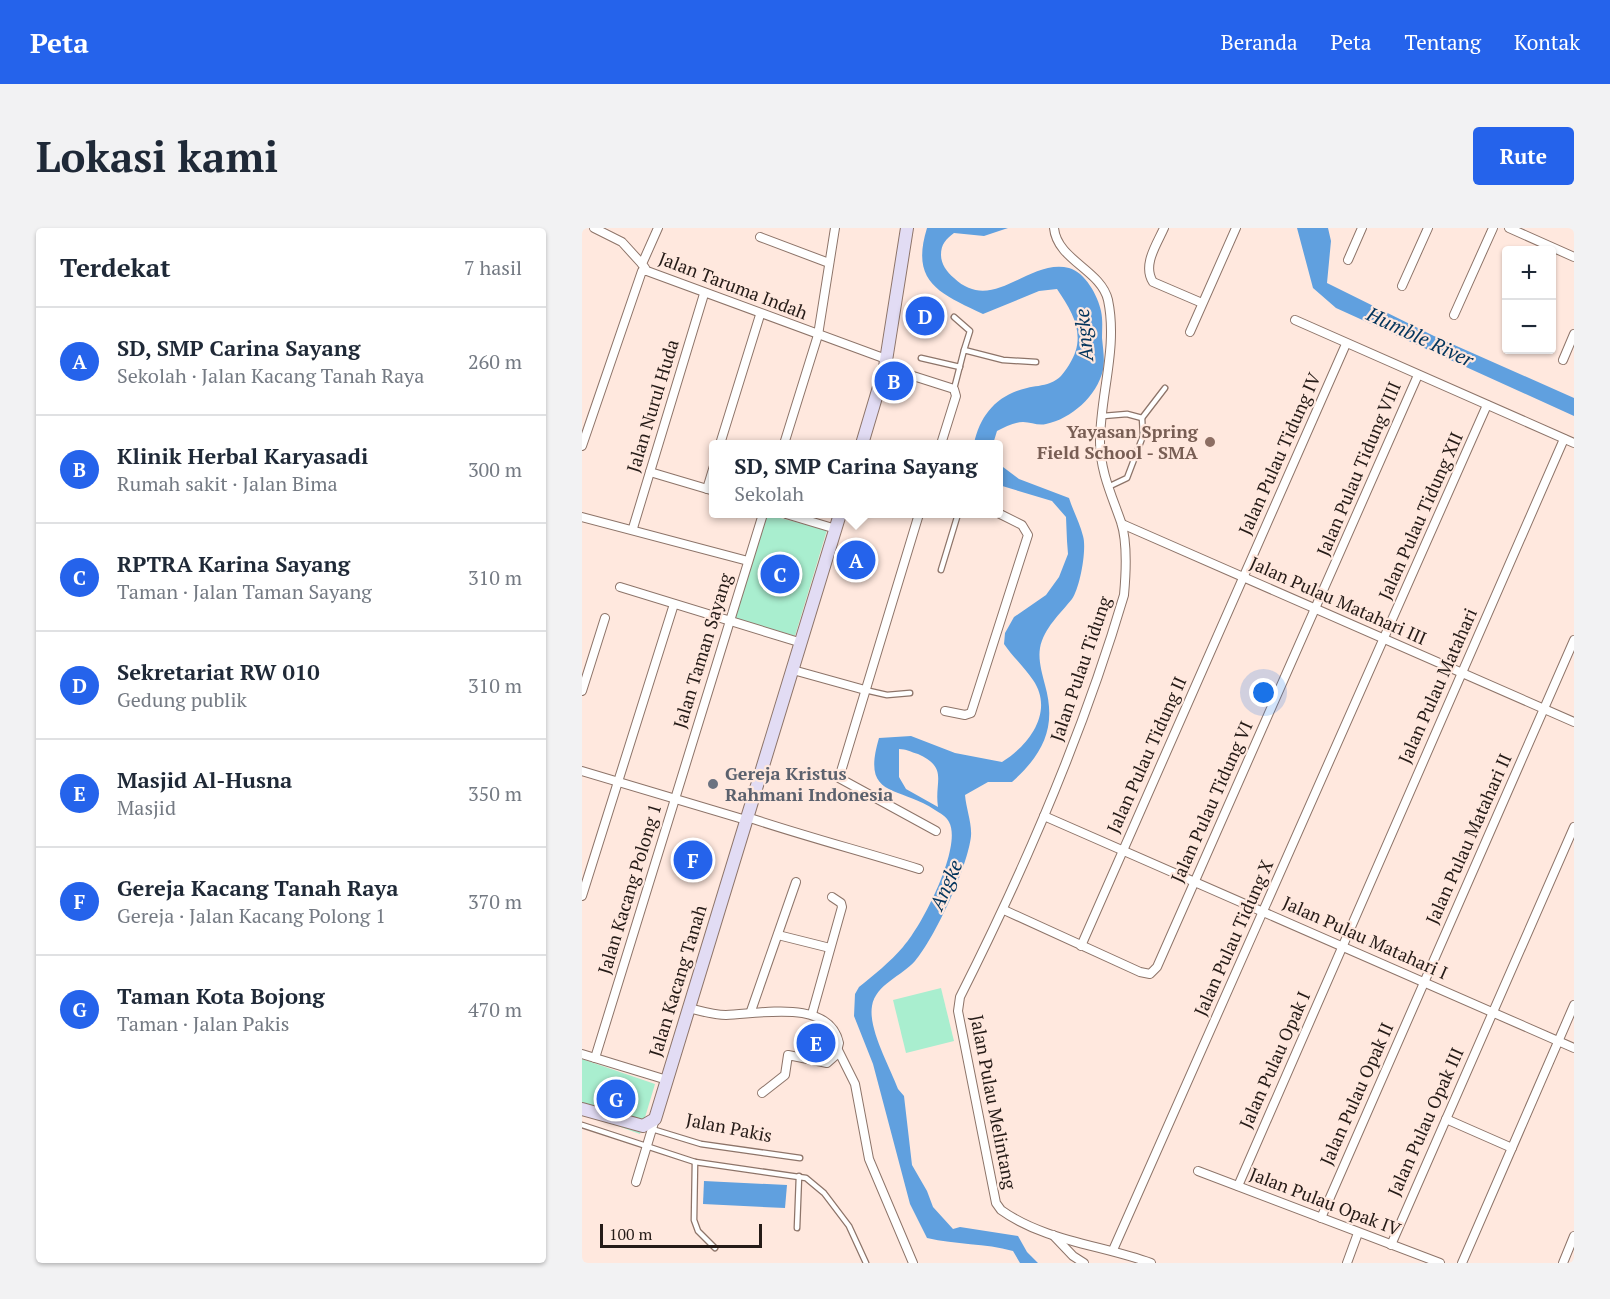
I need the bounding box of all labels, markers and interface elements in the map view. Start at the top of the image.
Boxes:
text: Peta [30,24,89,61]
text: Beranda [1221,28,1298,56]
text: Peta [1331,28,1371,56]
text: Tentang [1404,28,1481,56]
text: Kontak [1514,28,1580,56]
button: Rute [1473,127,1574,185]
text: Lokasi kami [36,128,278,184]
street label: Jalan Taruma Indah [656,246,812,325]
map controls [1502,246,1556,354]
button: + [1502,246,1556,300]
text: Terdekat [60,250,171,284]
text: 7 hasil [464,254,522,281]
pin: D [906,294,944,338]
water label: Humble River [1362,300,1479,374]
button: − [1502,300,1556,354]
water label: Angke [1068,308,1099,363]
text: SD, SMP Carina Sayang [117,333,360,362]
street label: Jalan Nurul Huda [620,336,684,475]
text: A [72,348,87,375]
text: 260 m [468,348,522,375]
pin: B [874,358,914,404]
text: Sekolah · Jalan Kacang Tanah Raya [117,362,424,389]
street label: Jalan Pulau Tidung IV [1233,368,1326,538]
street label: Jalan Pulau Tidung VIII [1310,378,1406,559]
place label: Yayasan Spring Field School - SMA [1037,419,1199,464]
street label: Jalan Pulau Tidung XII [1372,428,1468,603]
marker: Yayasan Spring Field School - SMA [1203,435,1217,449]
popup [709,440,1003,518]
text: Klinik Herbal Karyasadi [117,441,368,470]
text: SD, SMP Carina Sayang [734,451,978,480]
text: B [73,456,86,483]
text: 300 m [468,456,522,483]
text: Rumah sakit · Jalan Bima [117,470,338,497]
text: Sekolah [734,480,804,507]
pin: A [836,538,876,582]
text: RPTRA Karina Sayang [117,549,350,578]
street label: Jalan Pulau Matahari III [1246,550,1430,650]
pin: C [760,552,800,596]
text: C [73,564,86,591]
text: 310 m [468,564,522,591]
street label: Jalan Taman Sayang [667,570,737,731]
text: Taman · Jalan Taman Sayang [117,578,372,605]
street label: Jalan Pulau Tidung [1044,592,1116,744]
street label: Jalan Pulau Matahari [1392,604,1482,767]
text: Sekretariat RW 010 [117,657,320,686]
text: D [72,672,87,699]
text: 310 m [468,672,522,699]
street label: Jalan Pulau Tidung II [1101,672,1191,837]
your location [1249,678,1278,707]
text: Gedung publik [117,686,247,713]
street label: Jalan Pulau Tidung VI [1165,717,1258,886]
street label: Jalan Pulau Matahari II [1420,749,1517,928]
place label: Gereja Kristus Rahmani Indonesia [725,761,893,806]
text: Masjid Al-Husna [117,765,292,794]
marker: Gereja Kristus Rahmani Indonesia [706,777,720,791]
text: E [73,780,86,807]
text: 350 m [468,780,522,807]
text: Masjid [117,794,176,821]
street label: Jalan Kacang Polong 1 [592,800,666,977]
pin: F [674,838,712,882]
water label: Angke [922,855,969,915]
street label: Jalan Pulau Tidung X [1188,856,1278,1019]
text: Gereja Kacang Tanah Raya [117,873,398,902]
text: F [74,888,85,915]
text: 370 m [468,888,522,915]
street label: Jalan Pulau Matahari I [1279,890,1452,984]
street label: Jalan Kacang Tanah [643,901,712,1060]
text: Gereja · Jalan Kacang Polong 1 [117,902,386,929]
text: Taman Kota Bojong [117,981,325,1010]
street label: Jalan Pulau Opak I [1233,987,1315,1132]
text: G [72,996,87,1023]
text: 470 m [468,996,522,1023]
text: Taman · Jalan Pakis [117,1010,289,1037]
street label: Jalan Pulau Melintang [965,1013,1023,1192]
street label: Jalan Pulau Opak II [1314,1018,1398,1169]
pin: E [796,1020,836,1066]
street label: Jalan Pulau Opak III [1382,1043,1469,1200]
pin: G [597,1076,636,1122]
street label: Jalan Pakis [684,1107,774,1147]
street label: Jalan Pulau Opak IV [1246,1161,1405,1241]
scale bar [600,1221,762,1248]
text: 100 m [609,1223,652,1245]

